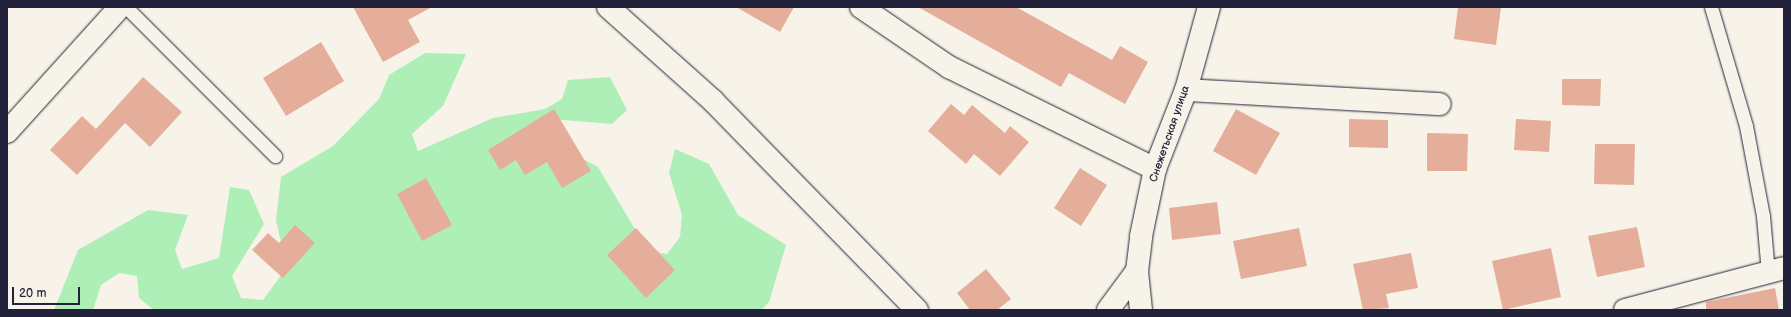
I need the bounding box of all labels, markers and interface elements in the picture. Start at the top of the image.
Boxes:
street label: Снежетьская улица [1147,84,1193,184]
scale bar [14,279,82,305]
text: 20 m [19,286,46,301]

